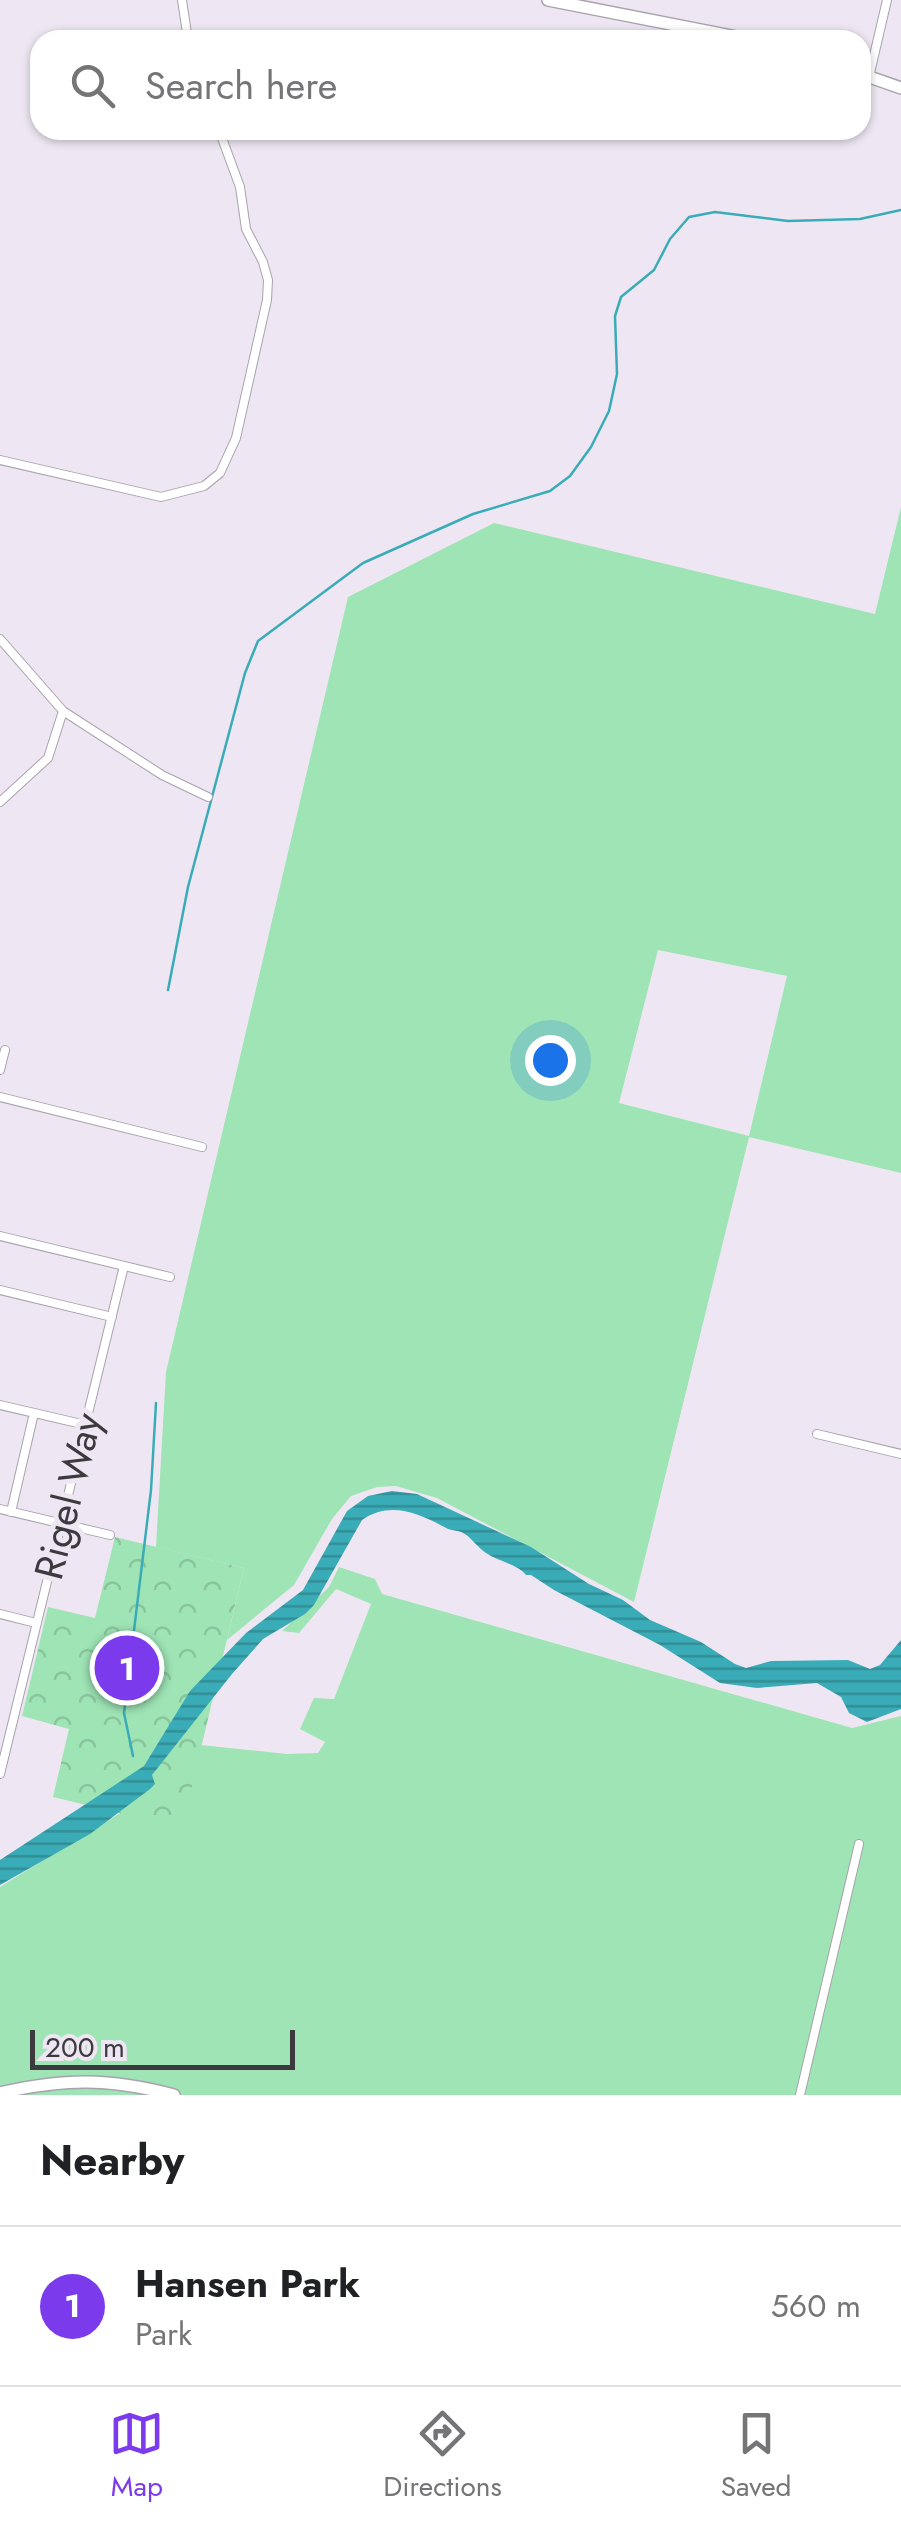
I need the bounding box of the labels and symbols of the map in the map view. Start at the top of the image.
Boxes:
your location [525,1035,576,1086]
street label: Rigel Way [19,1406,117,1585]
pin: 1 [94,1630,160,1706]
scale bar [30,2025,295,2070]

